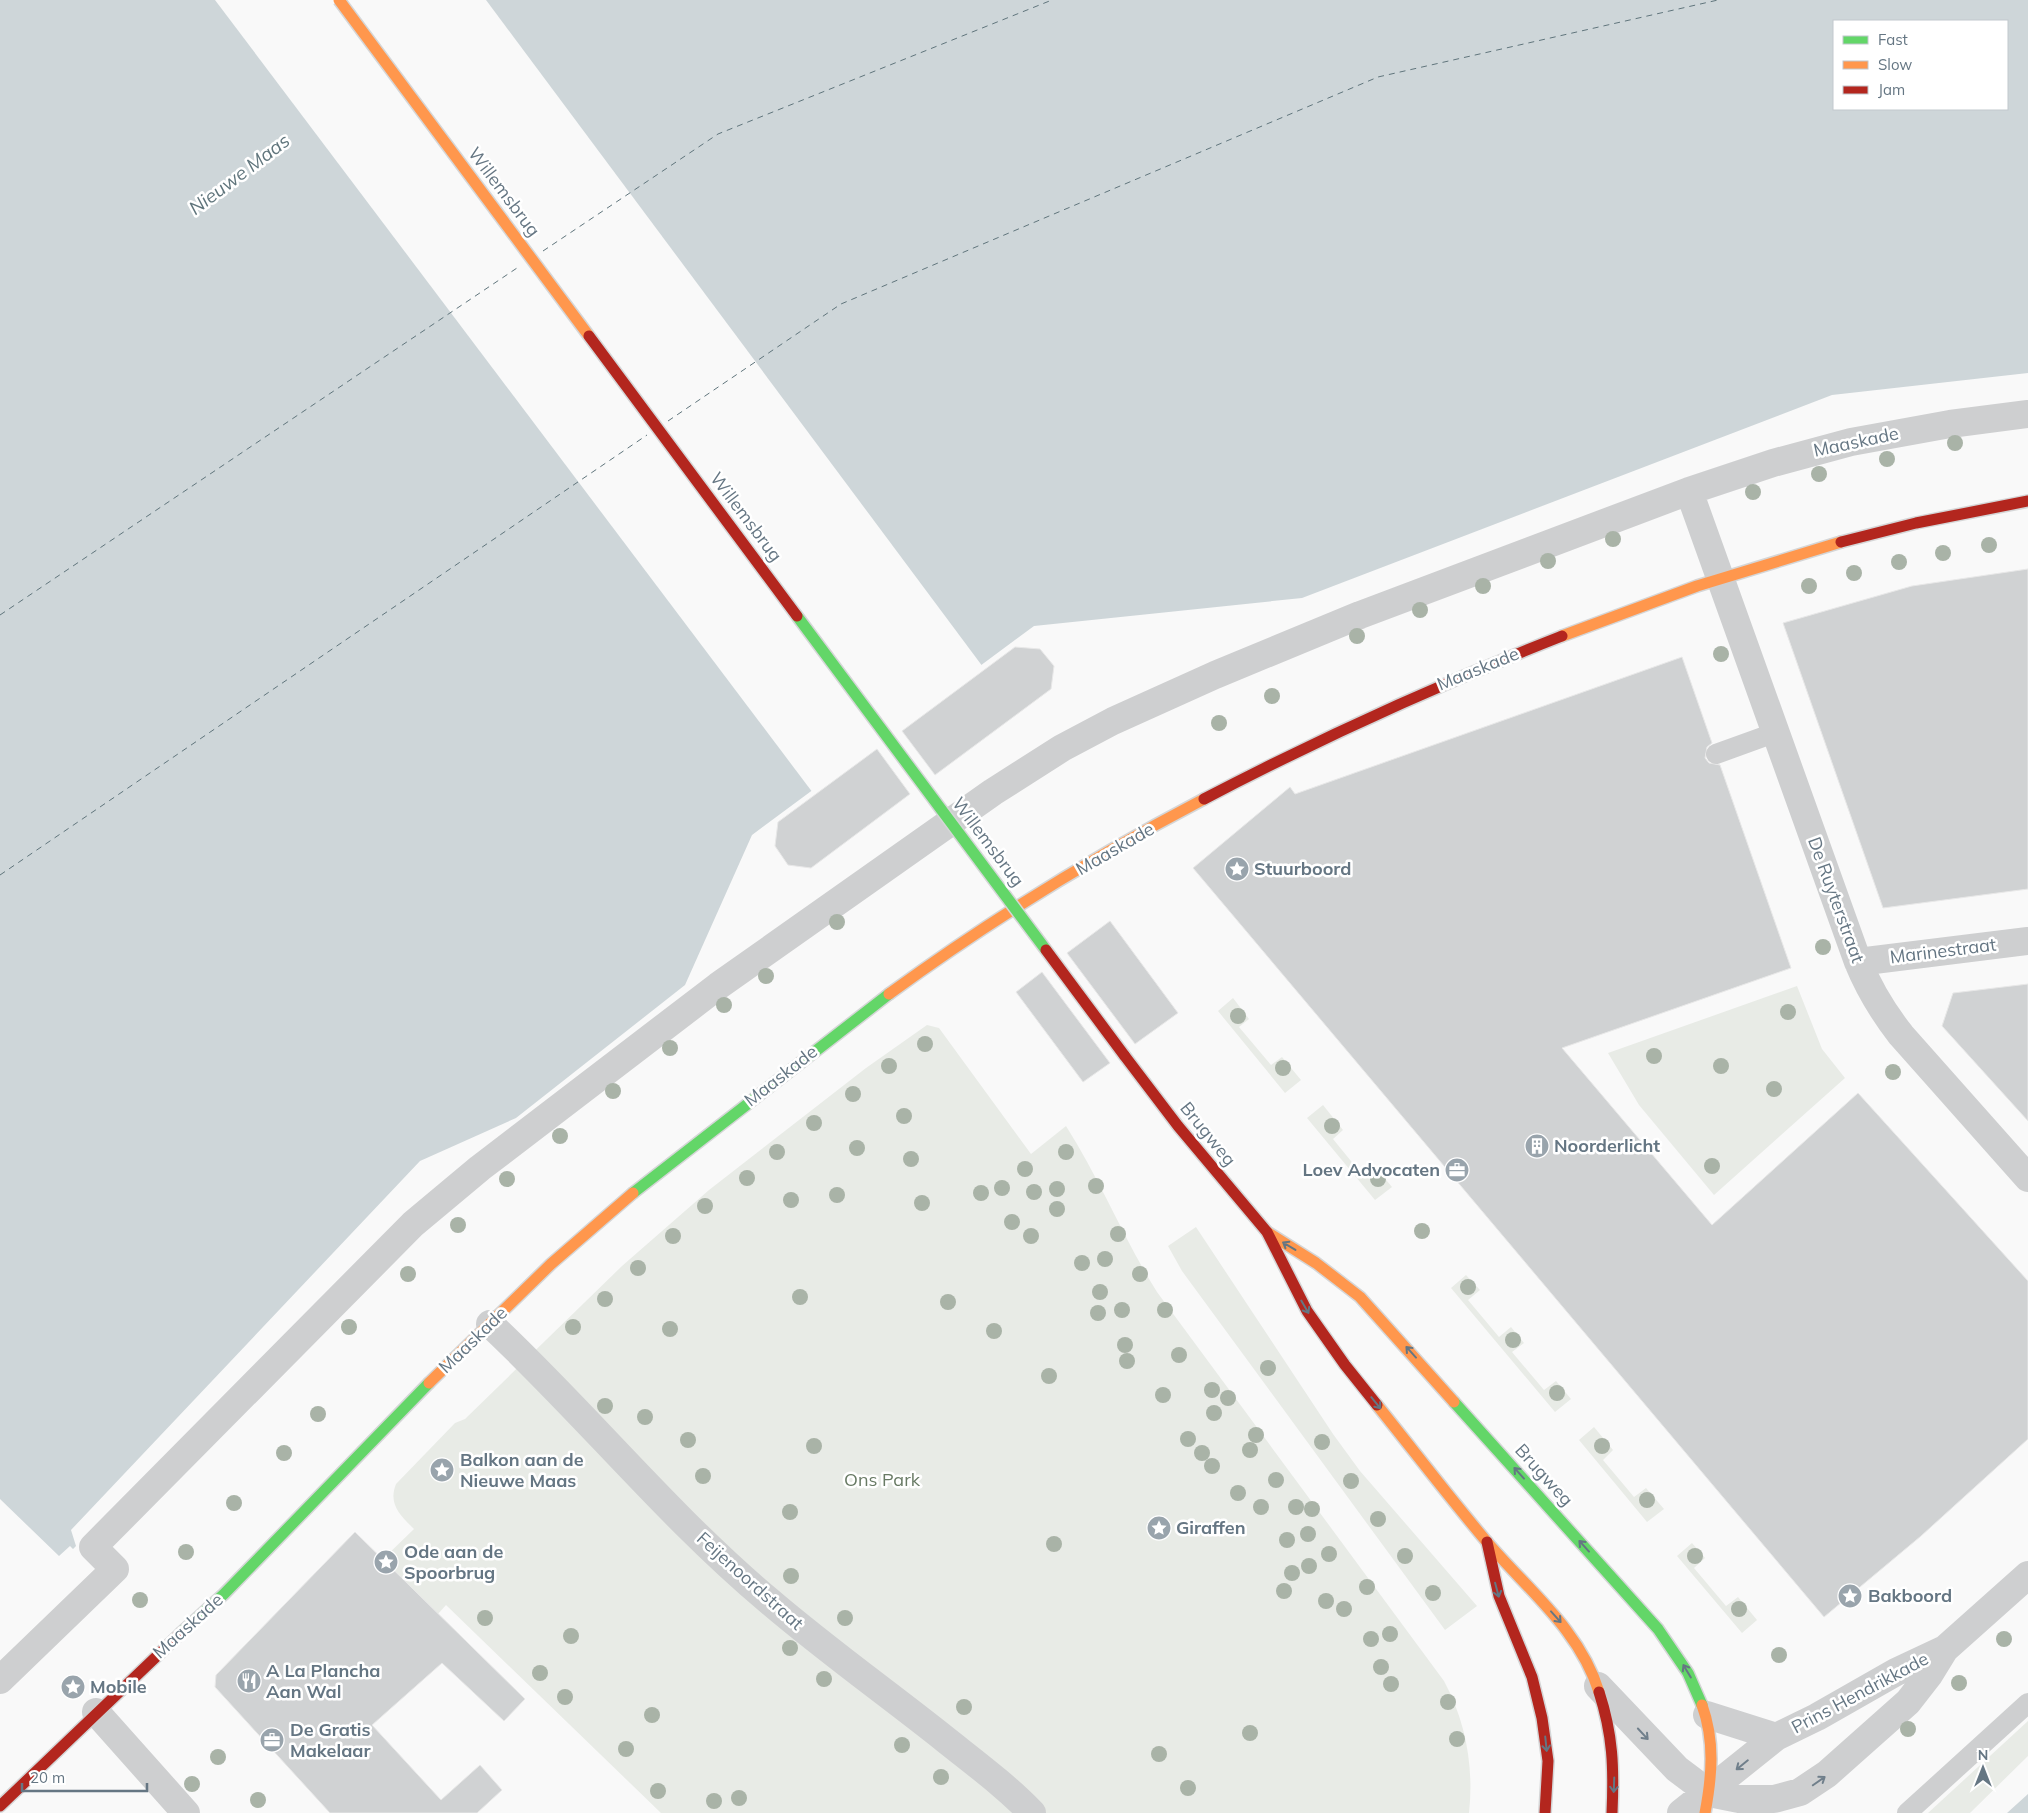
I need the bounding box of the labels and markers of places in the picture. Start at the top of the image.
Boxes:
place icon: Stuurboord [1224,856,1250,882]
place label: Stuurboord [1254,857,1351,880]
building icon: Noorderlicht [1524,1133,1550,1159]
place label: Noorderlicht [1554,1134,1660,1157]
office icon: Loev Advocaten [1444,1157,1470,1183]
place label: Loev Advocaten [1302,1158,1440,1181]
place label: Balkon aan de Nieuwe Maas [460,1448,584,1492]
place icon: Balkon aan de Nieuwe Maas [429,1457,455,1483]
place icon: Giraffen [1146,1515,1172,1541]
place label: Giraffen [1176,1516,1245,1539]
place label: Ode aan de Spoorbrug [404,1540,503,1584]
place icon: Ode aan de Spoorbrug [373,1549,399,1575]
place icon: Bakboord [1837,1583,1863,1609]
place label: Bakboord [1868,1584,1952,1607]
place label: A La Plancha Aan Wal [266,1659,380,1703]
restaurant icon: A La Plancha Aan Wal [236,1668,262,1694]
place icon: Mobile [60,1674,86,1700]
place label: Mobile [90,1675,147,1698]
place label: De Gratis Makelaar [290,1718,371,1762]
office icon: De Gratis Makelaar [259,1727,285,1753]

